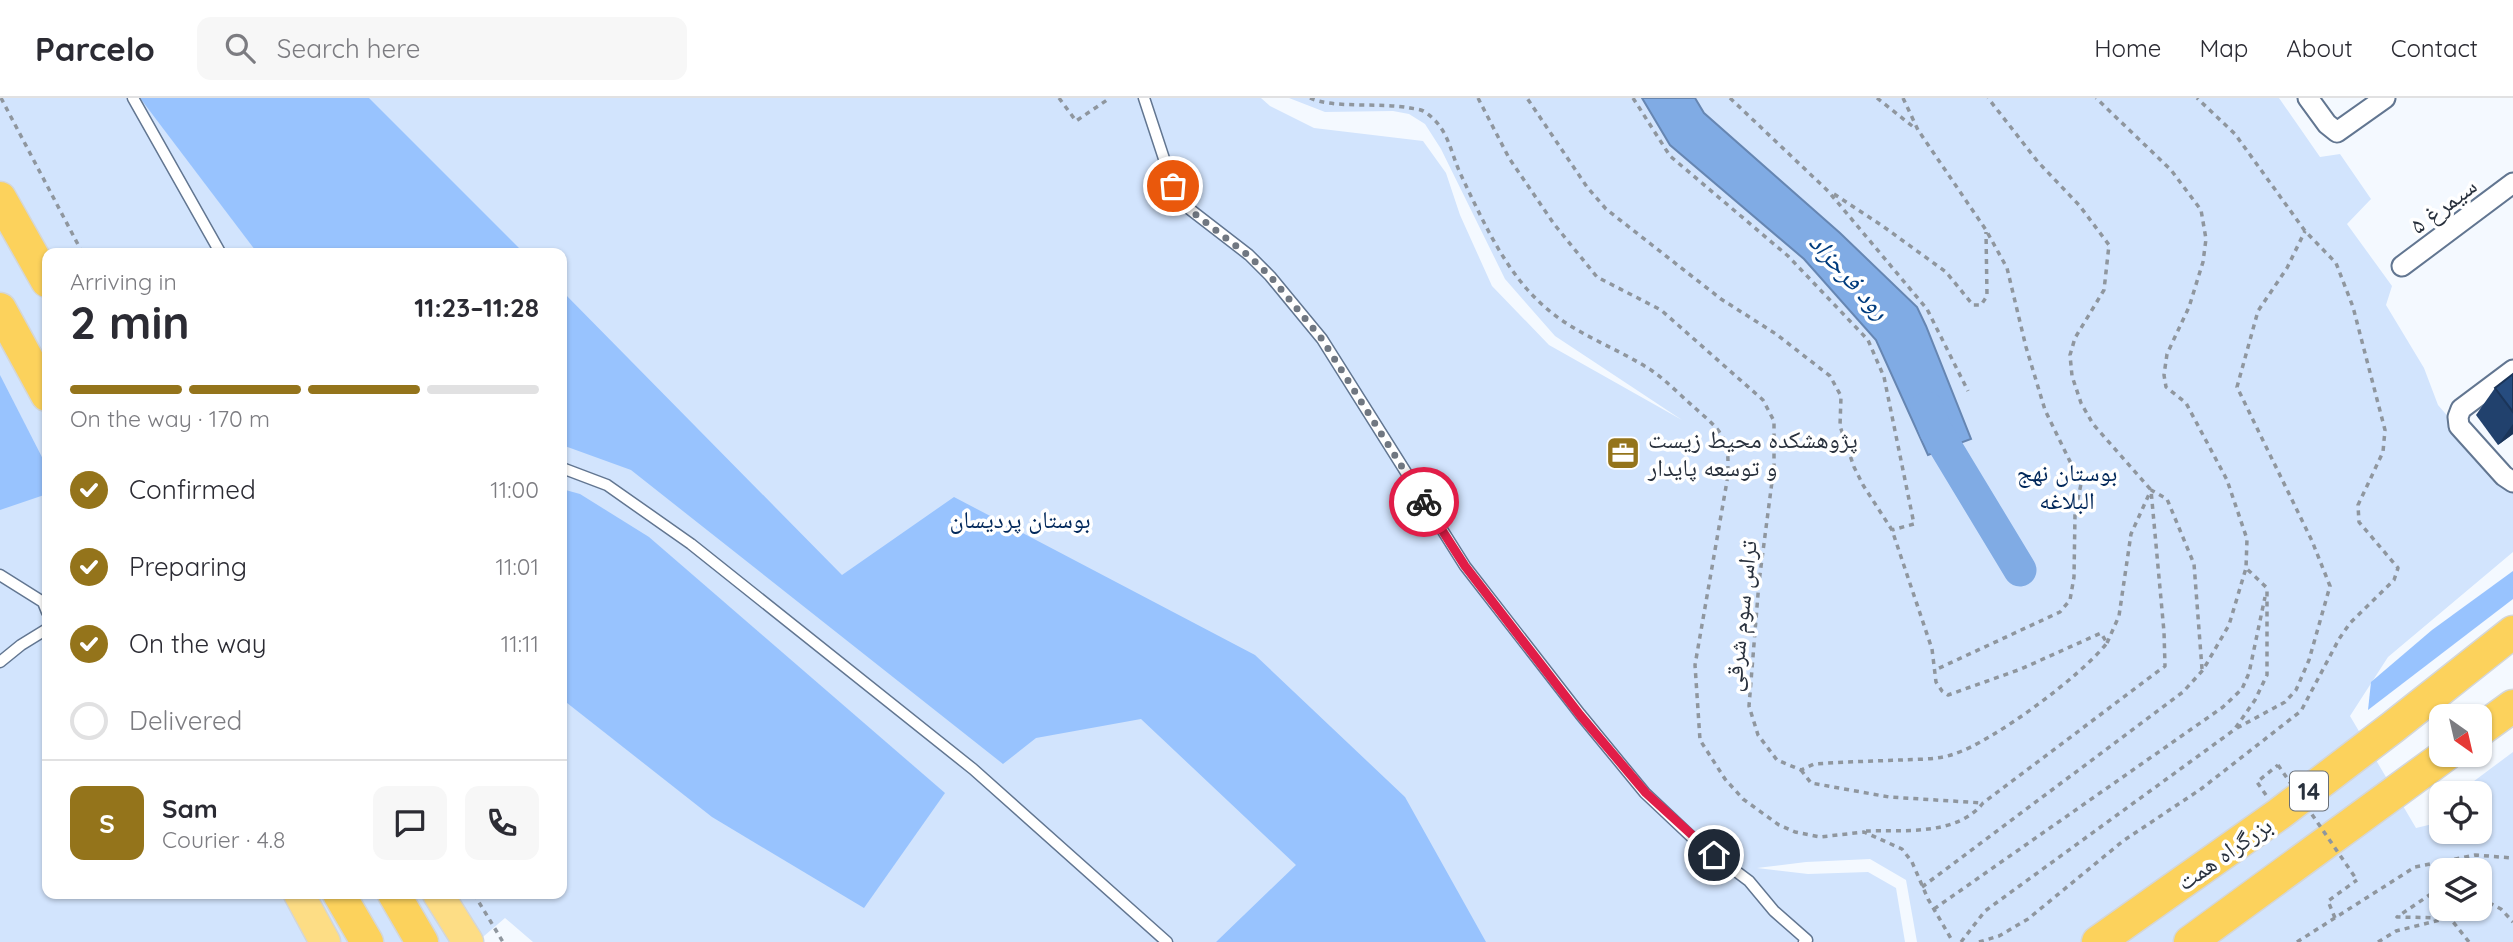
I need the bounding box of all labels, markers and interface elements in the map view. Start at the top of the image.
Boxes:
search box [197,17,687,80]
text: Parcelo [35,28,155,69]
icon: search [221,29,259,67]
text: Search here [277,32,420,65]
text: Home [2094,33,2161,63]
text: Map [2199,33,2248,63]
text: About [2286,33,2353,63]
text: Contact [2391,33,2478,63]
pin [1143,156,1203,216]
icon: bag [1154,167,1192,205]
street label: سیمرغ ۵ [2404,170,2483,241]
water label: رود فرحزاد [1802,226,1898,326]
text: Arriving in [70,267,177,296]
text: 11:23–11:28 [414,291,539,324]
text: 2 min [70,293,190,351]
text: On the way · 170 m [70,404,270,433]
place label: پژوهشکده محیط زیست و توسعه پایدار [1647,424,1858,482]
office icon: پژوهشکده محیط زیست و توسعه پایدار [1604,434,1642,472]
park label: بوستان نهج البلاغه [2017,457,2117,515]
courier [1389,467,1459,537]
icon: check [70,471,108,509]
text: Confirmed [129,473,256,506]
text: 11:00 [490,475,539,504]
icon: bike [1405,483,1443,521]
park label: بوستان پردیسان [949,504,1091,534]
street label: تراس سوم شرقی [1717,539,1765,693]
icon: check [70,548,108,586]
text: Preparing [129,550,247,583]
text: 11:01 [495,552,539,581]
icon: check [70,625,108,663]
text: On the way [129,627,267,660]
text: 11:11 [501,629,539,658]
text: Delivered [129,704,242,737]
north arrow [2429,704,2492,766]
map controls [2429,704,2492,921]
road number: 14 [2290,772,2328,810]
button: locate [2429,781,2492,844]
button: chat [373,786,447,860]
button: phone [465,786,539,860]
text: Sam [162,792,218,825]
text: S [99,807,115,840]
street label: بزرگراه همت [2171,809,2277,897]
text: Courier · 4.8 [162,825,285,854]
pin [1684,825,1744,885]
icon: home [1695,836,1733,874]
button: layers [2429,858,2492,921]

